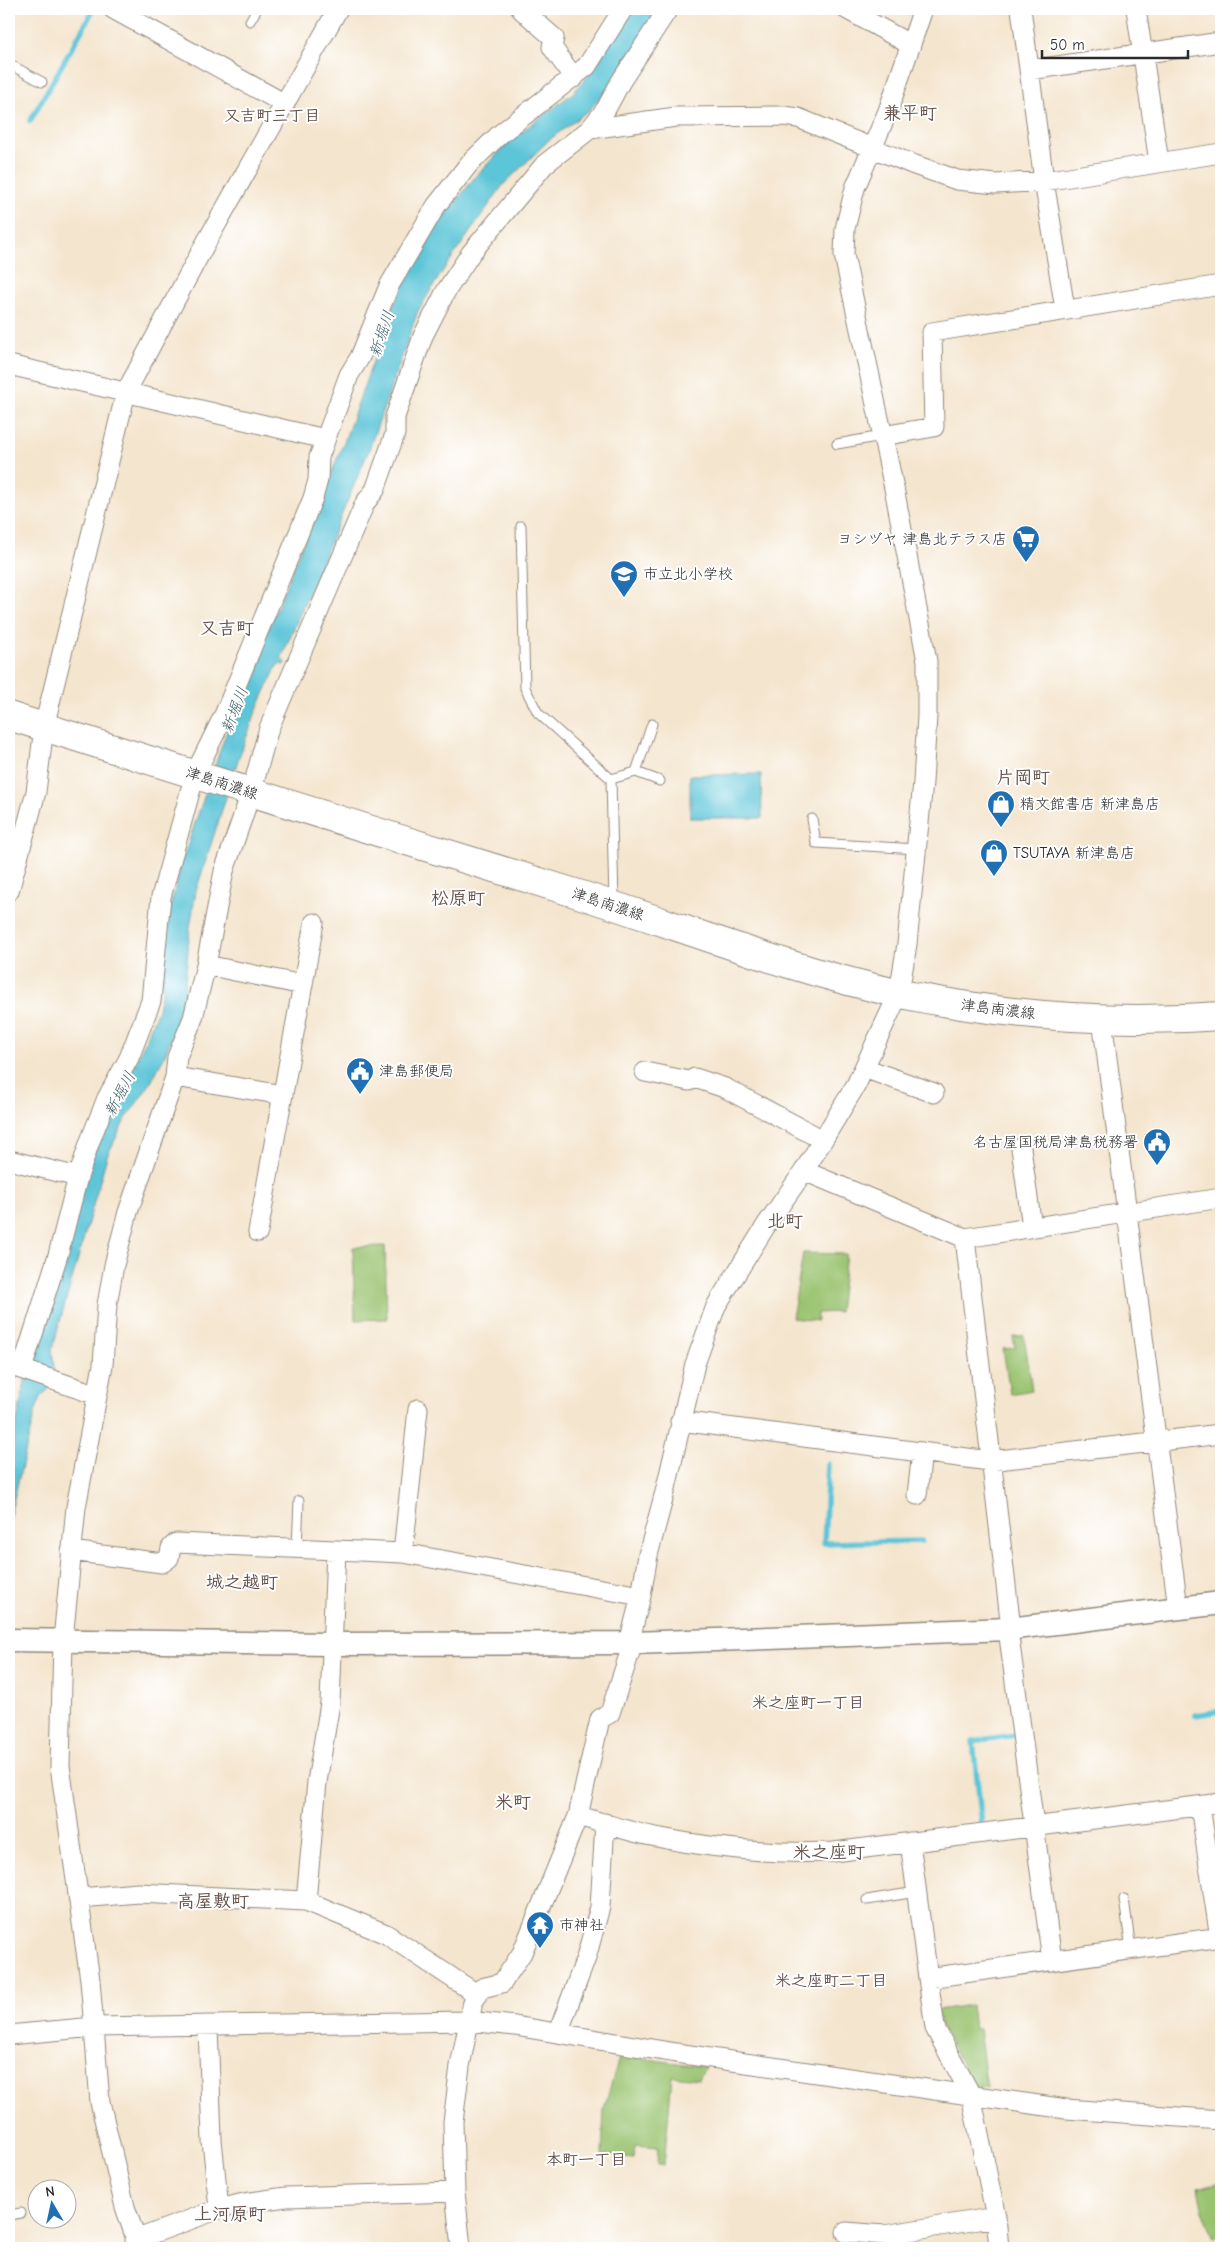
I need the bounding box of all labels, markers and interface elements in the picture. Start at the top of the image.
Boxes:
scale bar [1042,28,1189,60]
text: 50 m [1050,36,1085,54]
district label: 兼平町 [883,103,937,124]
district label: 又吉町三丁目 [224,107,320,125]
water label: 新堀川 [366,308,398,360]
supermarket icon: ヨシヅヤ 津島北テラス店 [1011,524,1041,563]
place label: ヨシヅヤ 津島北テラス店 [838,530,1007,548]
school or university icon: 市立北小学校 [609,559,639,598]
place label: 市立北小学校 [643,565,733,583]
district label: 又吉町 [200,618,254,639]
water label: 新堀川 [218,684,252,736]
street label: 津島南濃線 [184,763,260,803]
district label: 片岡町 [996,767,1050,788]
shop icon: 精文館書店 新津島店 [986,789,1016,828]
place label: 精文館書店 新津島店 [1020,795,1160,813]
shop icon: TSUTAYA 新津島店 [979,838,1009,877]
place label: TSUTAYA 新津島店 [1013,844,1135,862]
street label: 津島南濃線 [570,884,646,924]
district label: 松原町 [431,888,485,909]
street label: 津島南濃線 [960,995,1036,1023]
public building icon: 津島郵便局 [345,1056,375,1095]
place label: 津島郵便局 [379,1062,454,1080]
water label: 新堀川 [101,1069,139,1119]
public building icon: 名古屋国税局津島税務署 [1142,1127,1172,1166]
place label: 名古屋国税局津島税務署 [973,1133,1138,1151]
district label: 北町 [767,1211,803,1232]
district label: 城之越町 [206,1572,278,1593]
district label: 米之座町一丁目 [752,1694,864,1712]
district label: 米町 [495,1792,531,1813]
district label: 米之座町 [793,1842,865,1863]
district label: 高屋敷町 [177,1891,249,1912]
temple icon: 市神社 [525,1910,555,1949]
place label: 市神社 [559,1916,604,1934]
district label: 米之座町二丁目 [775,1972,887,1990]
district label: 本町一丁目 [546,2151,626,2169]
north arrow [28,2180,78,2230]
text: N [44,2183,56,2201]
district label: 上河原町 [194,2204,266,2225]

